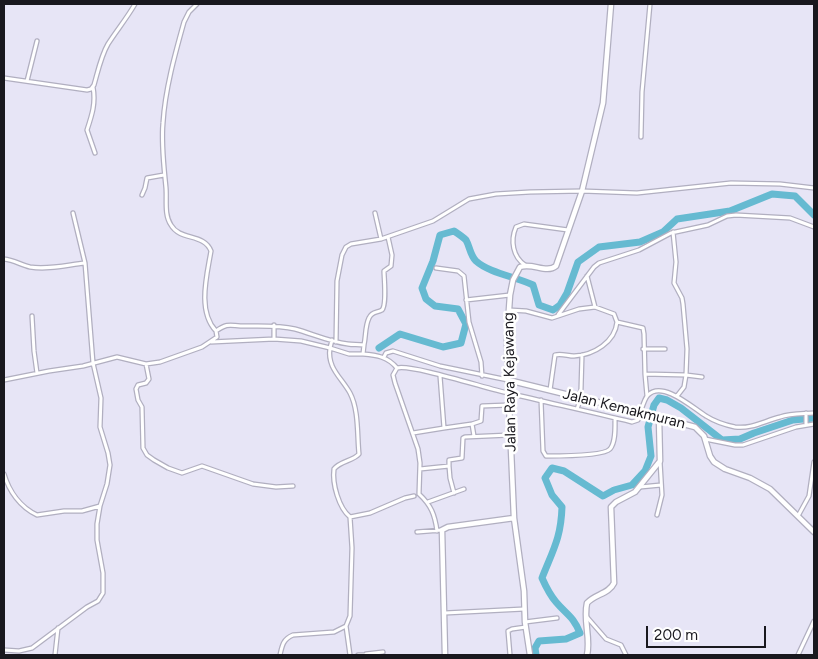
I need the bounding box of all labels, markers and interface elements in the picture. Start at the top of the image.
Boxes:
street label: Jalan Raya Kejawang [500,312,520,452]
street label: Jalan Kemakmuran [561,385,687,433]
scale bar [648,616,768,648]
text: 200 m [654,626,698,644]

